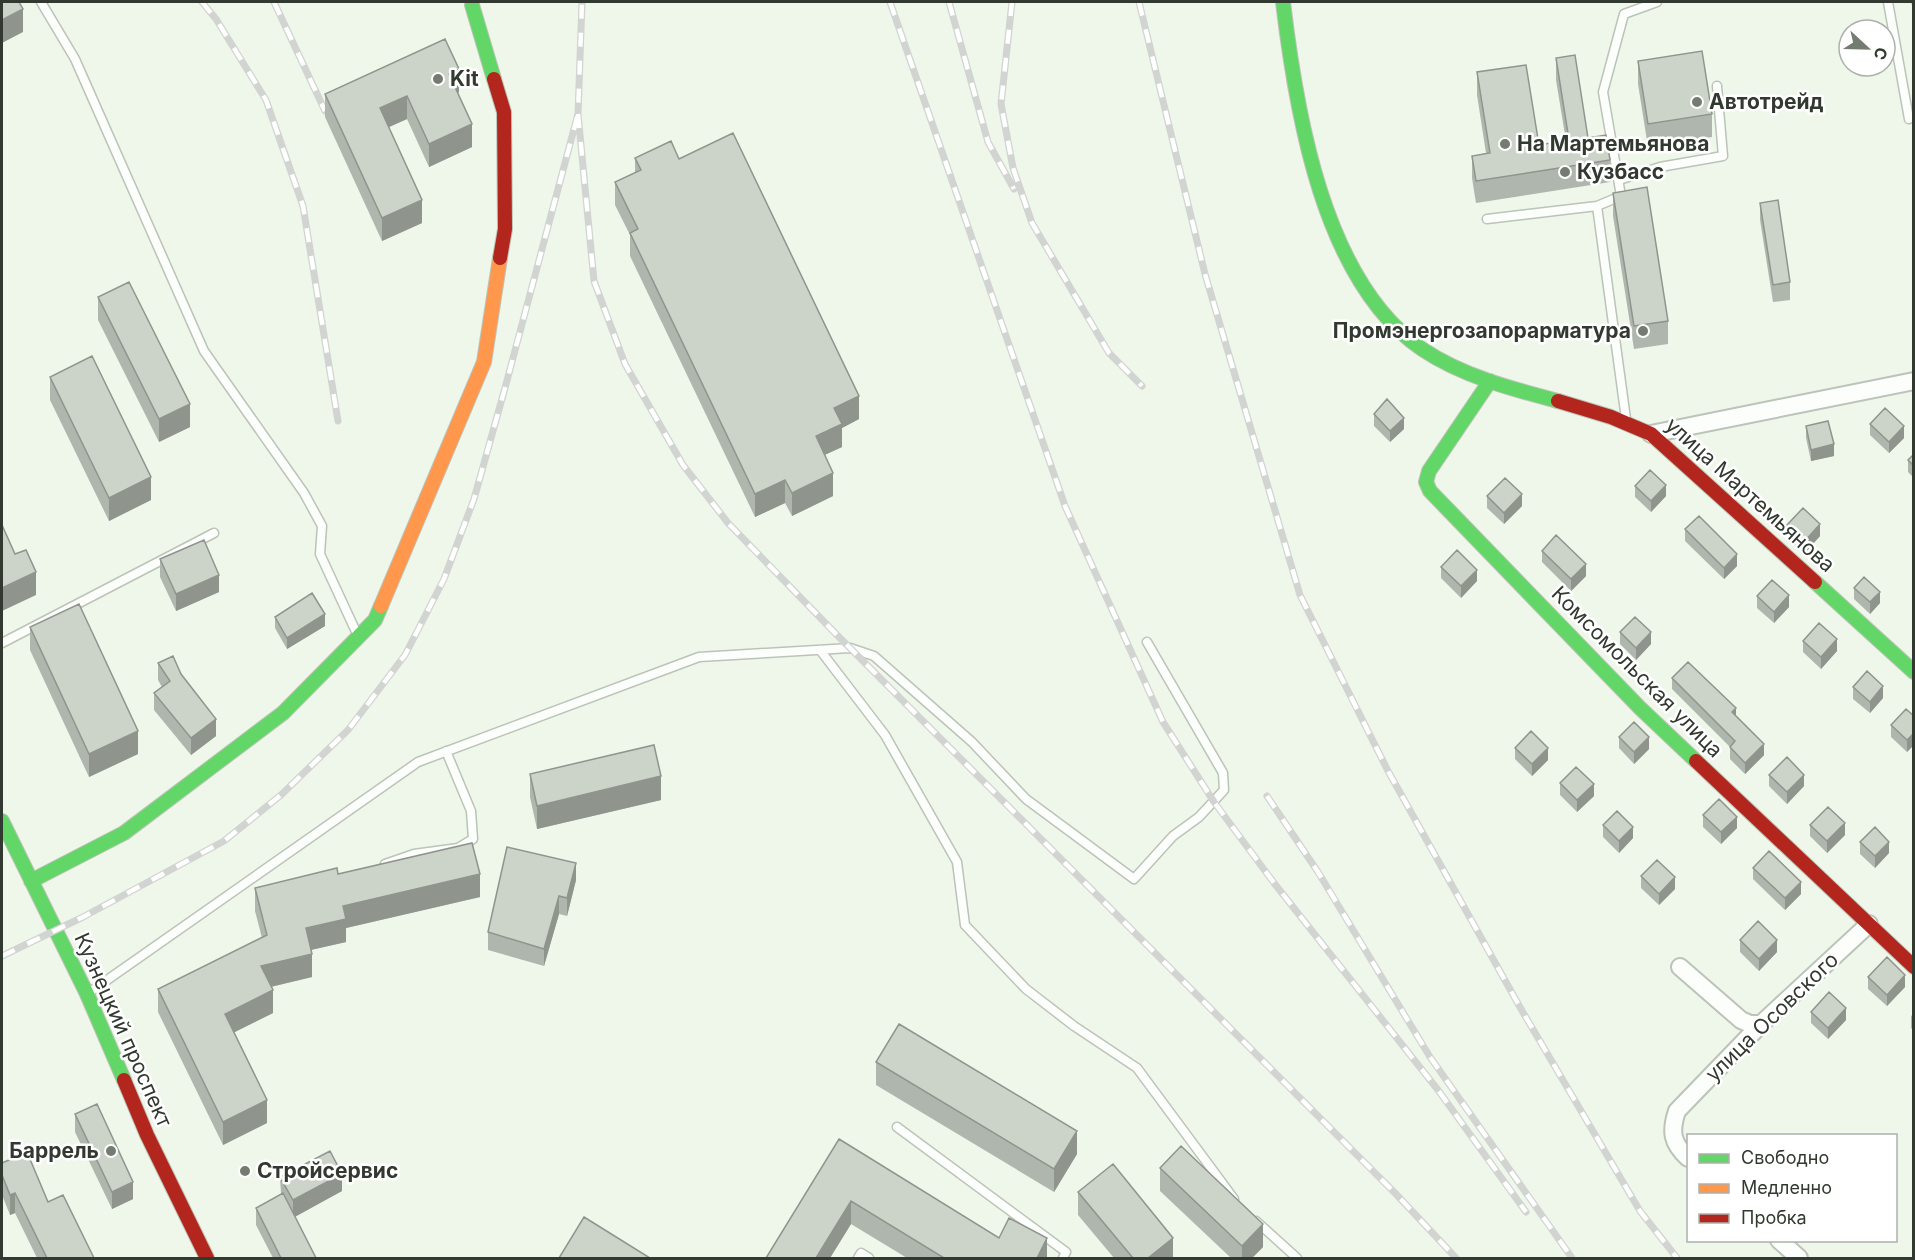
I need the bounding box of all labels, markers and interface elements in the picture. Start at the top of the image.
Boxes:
north arrow [1837,18,1897,78]
text: С [1869,44,1892,63]
place label: Kit [450,66,479,91]
marker: Kit [431,72,445,86]
place label: Автотрейд [1709,89,1824,114]
marker: Автотрейд [1690,95,1704,109]
place label: На Мартемьянова [1517,131,1709,156]
marker: На Мартемьянова [1498,137,1512,151]
place label: Кузбасс [1577,159,1664,184]
marker: Кузбасс [1558,165,1572,179]
place label: Промэнергозапорарматура [1333,318,1631,343]
marker: Промэнергозапорарматура [1636,324,1650,338]
street label: улица Мартемьянова [1661,412,1840,577]
street label: Комсомольская улица [1547,581,1728,762]
street label: Кузнецкий проспект [69,929,178,1131]
street label: улица Осовского [1700,947,1843,1086]
legend [1687,1134,1897,1242]
place label: Баррель [9,1138,99,1163]
marker: Баррель [104,1144,118,1158]
text: Свободно [1741,1147,1829,1168]
place label: Стройсервис [257,1158,398,1183]
marker: Стройсервис [238,1164,252,1178]
text: Медленно [1741,1177,1832,1198]
text: Пробка [1741,1207,1807,1228]

